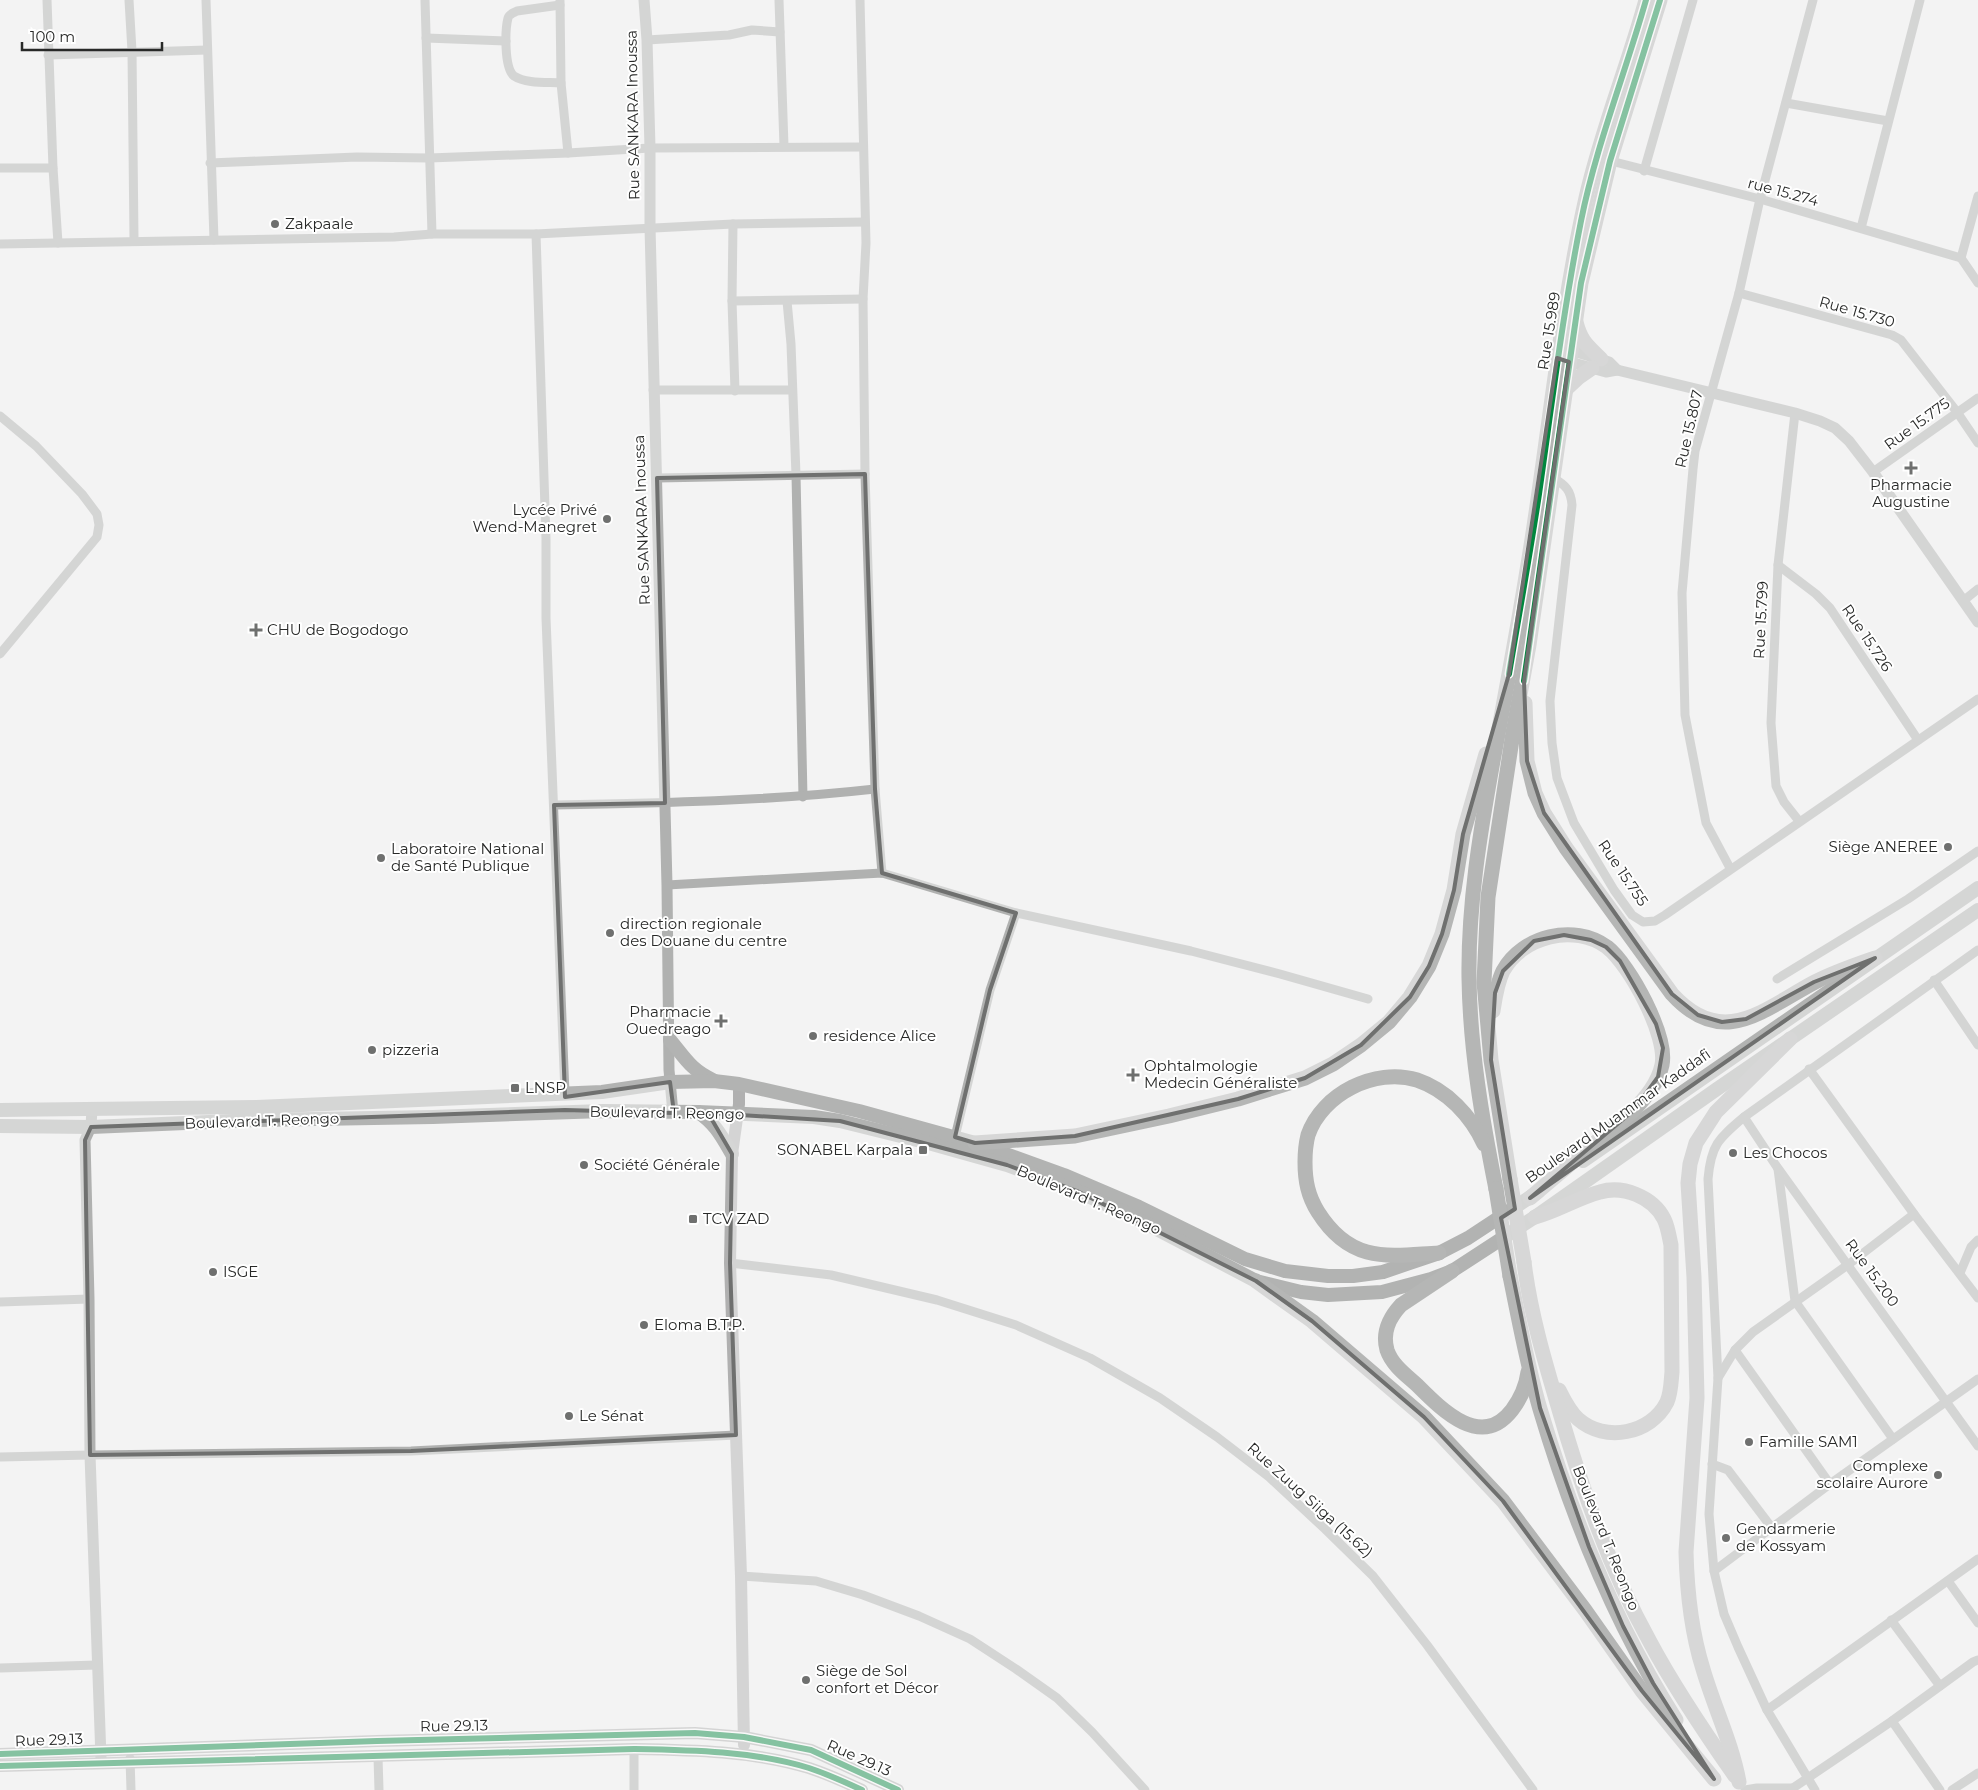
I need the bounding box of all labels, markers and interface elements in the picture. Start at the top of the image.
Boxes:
scale bar [22,20,162,52]
text: 100 m [30,27,75,46]
street label: Rue SANKARA Inoussa [622,30,643,200]
street label: rue 15.274 [1746,173,1821,210]
place label: Zakpaale [285,214,353,233]
marker: Zakpaale [269,218,281,230]
street label: Rue 15.989 [1533,290,1564,371]
street label: Rue 15.730 [1817,292,1897,331]
street label: Rue 15.807 [1670,388,1707,470]
street label: Rue 15.775 [1880,393,1953,454]
street label: Rue SANKARA Inoussa [629,435,654,605]
marker: Pharmacie Augustine [1905,462,1917,474]
place label: Pharmacie Augustine [1870,475,1952,511]
place label: Lycée Privé Wend-Manegret [472,500,597,536]
marker: Lycée Privé Wend-Manegret [601,513,613,525]
street label: Rue 15.799 [1749,581,1772,659]
street label: Rue 15.726 [1838,600,1897,675]
place label: CHU de Bogodogo [267,620,408,639]
marker: CHU de Bogodogo [249,623,263,637]
street label: Rue 15.755 [1594,836,1653,910]
place label: Siège ANEREE [1829,837,1938,856]
place label: Laboratoire National de Santé Publique [391,839,544,875]
marker: Siège ANEREE [1942,841,1954,853]
marker: Laboratoire National de Santé Publique [375,852,387,864]
place label: direction regionale des Douane du centre [620,914,787,950]
marker: direction regionale des Douane du centre [604,927,616,939]
place label: Pharmacie Ouedreago [626,1002,711,1038]
marker: Pharmacie Ouedreago [715,1015,727,1027]
place label: residence Alice [823,1026,936,1045]
marker: residence Alice [807,1030,819,1042]
place label: pizzeria [382,1040,439,1059]
marker: pizzeria [366,1044,378,1056]
street label: Boulevard Muammar Kaddafi [1521,1044,1714,1187]
place label: Ophtalmologie Medecin Généraliste [1144,1056,1297,1092]
marker: Ophtalmologie Medecin Généraliste [1126,1068,1140,1082]
place label: LNSP [525,1078,566,1097]
marker: LNSP [509,1082,521,1094]
street label: Boulevard T. Reongo [589,1102,745,1123]
street label: Boulevard T. Reongo [184,1108,340,1133]
place label: SONABEL Karpala [777,1140,913,1159]
place label: Les Chocos [1743,1143,1827,1162]
marker: SONABEL Karpala [917,1144,929,1156]
marker: Les Chocos [1727,1147,1739,1159]
place label: Société Générale [594,1155,720,1174]
marker: Société Générale [578,1159,590,1171]
street label: Boulevard T. Reongo [1014,1161,1164,1239]
place label: TCV ZAD [703,1209,769,1228]
marker: TCV ZAD [687,1213,699,1225]
street label: Rue 15.200 [1841,1235,1903,1311]
place label: ISGE [223,1262,258,1281]
marker: ISGE [207,1266,219,1278]
place label: Eloma B.T.P. [654,1315,745,1334]
marker: Eloma B.T.P. [638,1319,650,1331]
place label: Le Sénat [579,1406,644,1425]
marker: Le Sénat [563,1410,575,1422]
place label: Famille SAM1 [1759,1432,1858,1451]
marker: Famille SAM1 [1743,1436,1755,1448]
street label: Rue Zuug Siiga (15.62) [1243,1438,1377,1561]
place label: Complexe scolaire Aurore [1816,1456,1928,1492]
street label: Boulevard T. Reongo [1569,1463,1644,1613]
marker: Complexe scolaire Aurore [1932,1469,1944,1481]
place label: Gendarmerie de Kossyam [1736,1519,1836,1555]
marker: Gendarmerie de Kossyam [1720,1532,1732,1544]
place label: Siège de Sol confort et Décor [816,1661,939,1697]
marker: Siège de Sol confort et Décor [800,1674,812,1686]
street label: Rue 29.13 [420,1715,488,1736]
street label: Rue 29.13 [15,1729,83,1750]
street label: Rue 29.13 [824,1735,894,1780]

